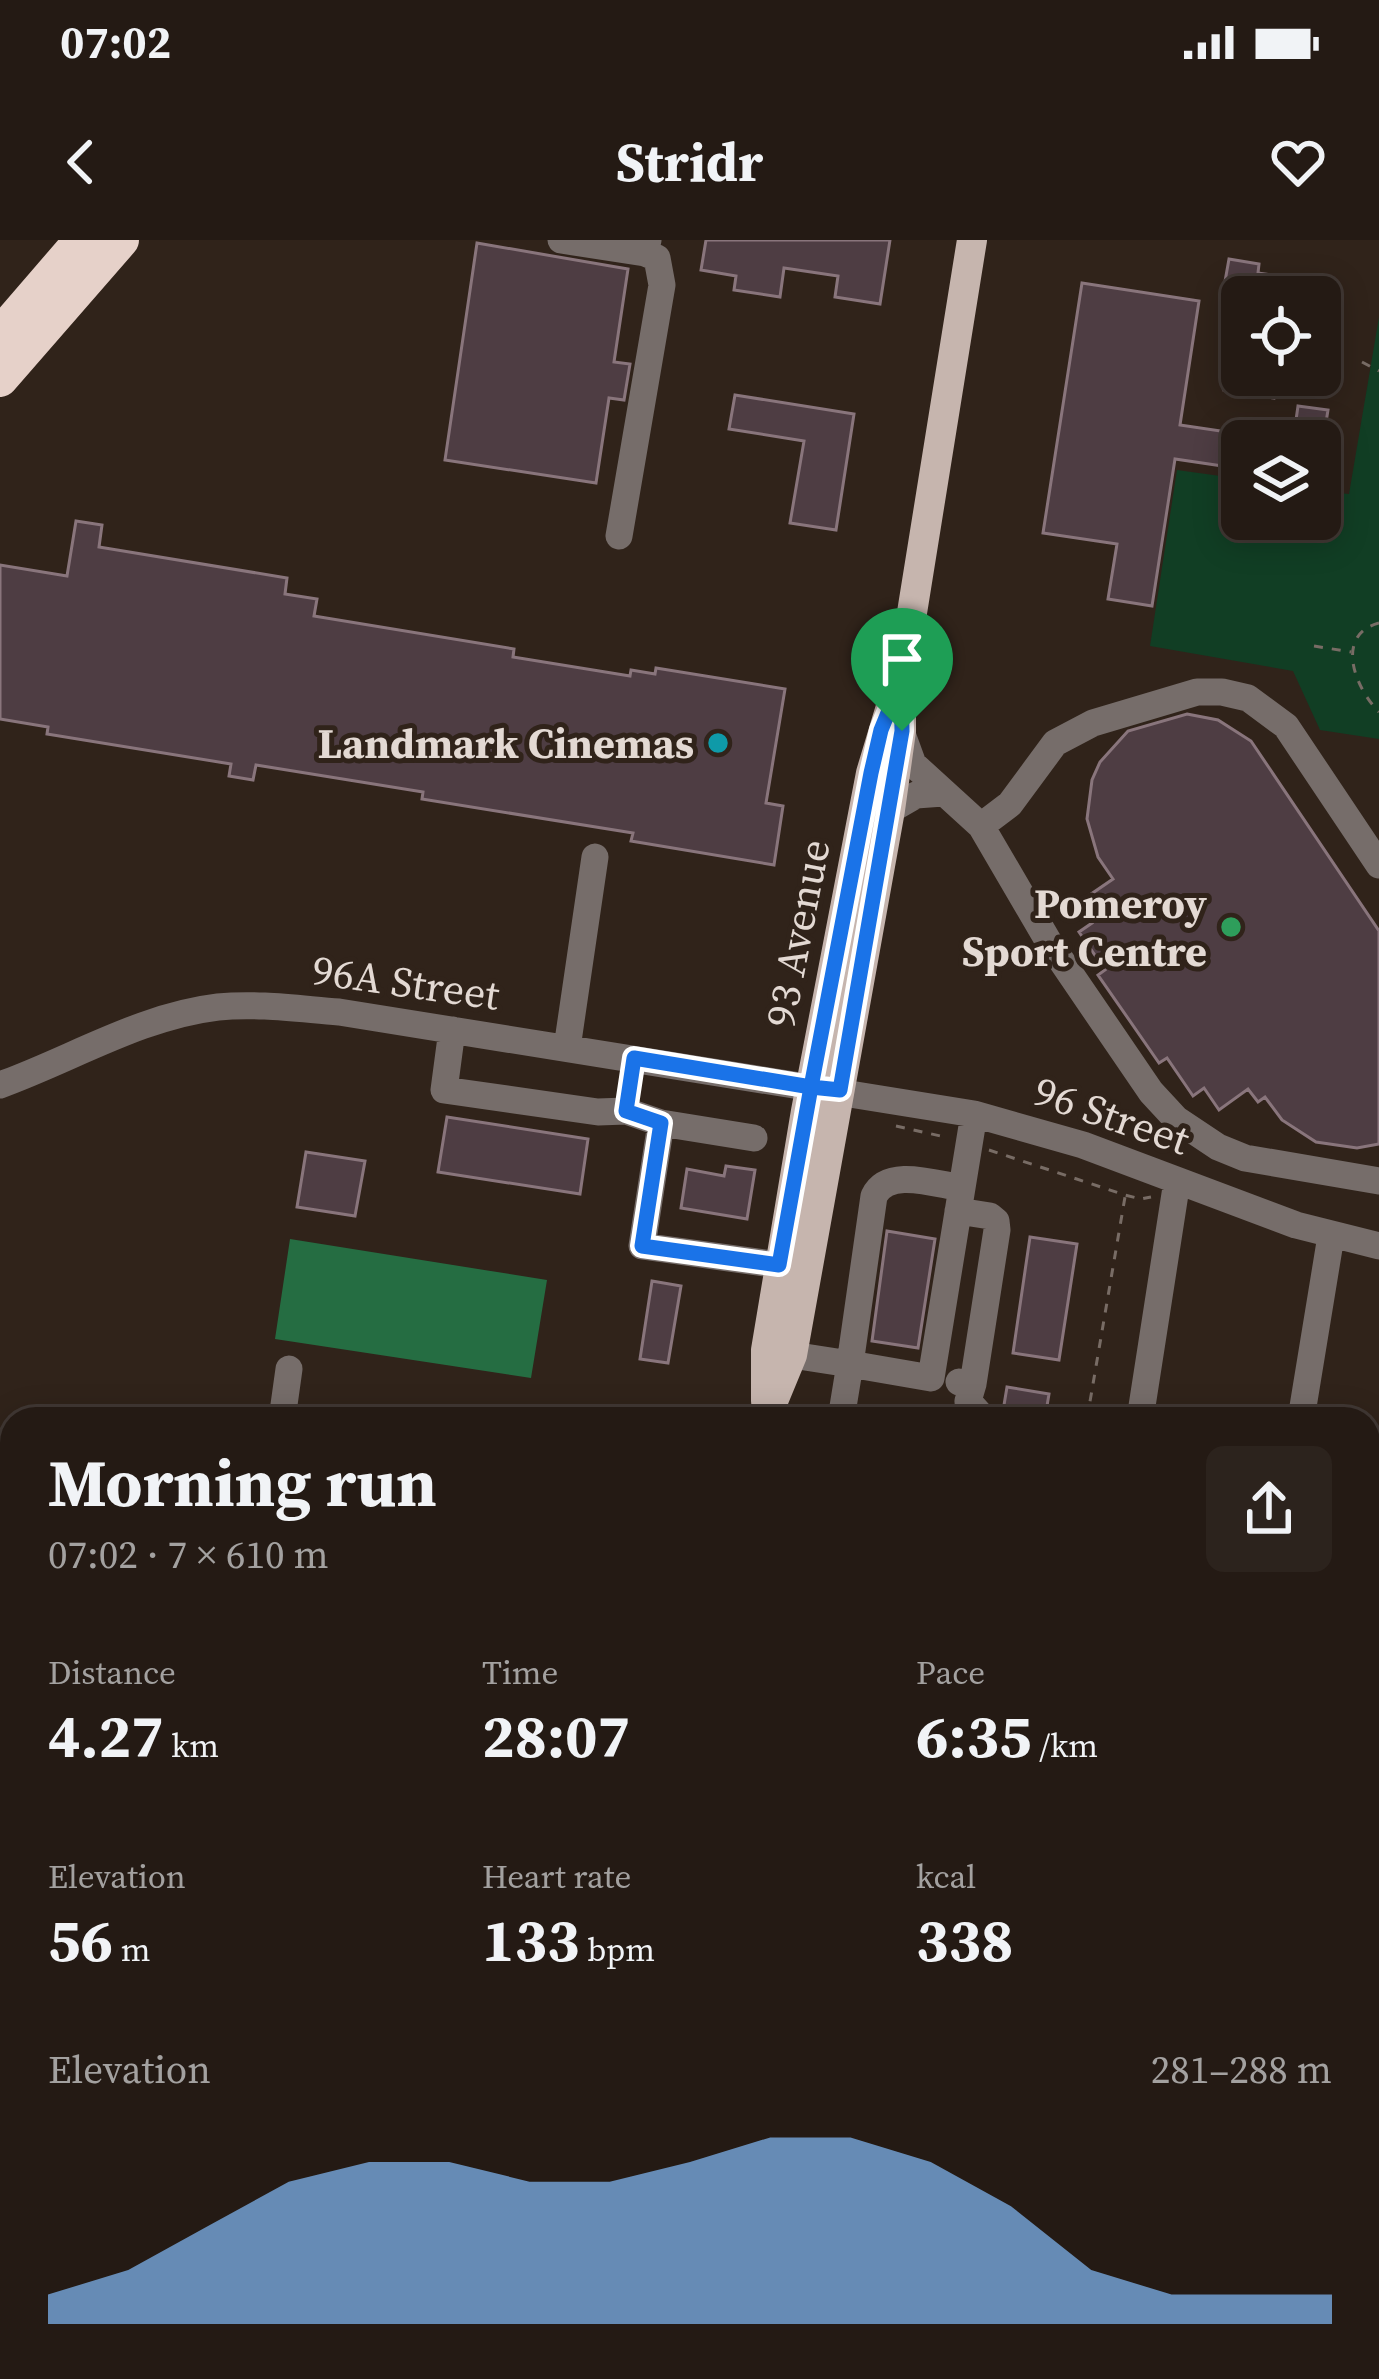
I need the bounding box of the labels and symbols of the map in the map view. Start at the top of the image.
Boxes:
pin [851,608,953,731]
place label: Landmark Cinemas [318,714,694,772]
marker: Landmark Cinemas [705,730,731,756]
street label: 93 Avenue [750,834,844,1032]
place label: Pomeroy Sport Centre [962,874,1208,980]
marker: Pomeroy Sport Centre [1218,914,1244,940]
street label: 96A Street [309,940,504,1024]
street label: 96 Street [1027,1061,1198,1169]

